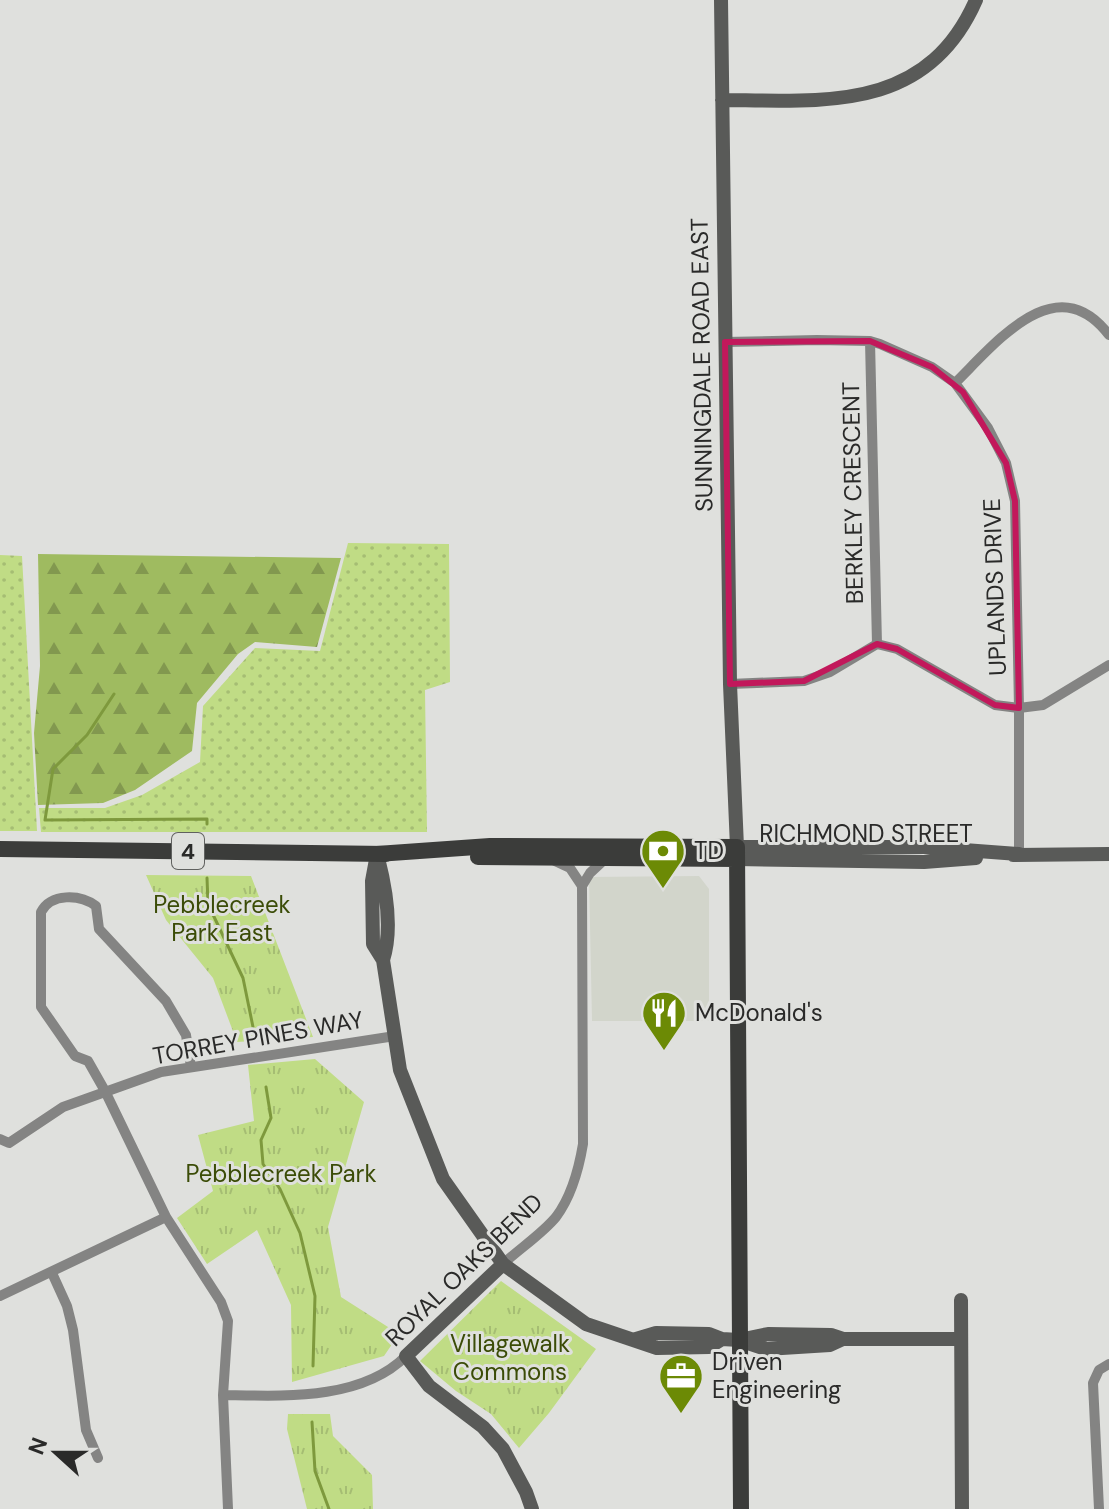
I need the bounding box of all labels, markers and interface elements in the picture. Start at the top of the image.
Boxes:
street label: SUNNINGDALE ROAD EAST [683,218,720,512]
street label: BERKLEY CRESCENT [835,381,870,605]
street label: UPLANDS DRIVE [976,498,1013,676]
street label: RICHMOND STREET [759,818,973,849]
bank icon: TD [639,827,687,890]
road number: 4 [172,833,204,869]
place label: TD [694,835,724,866]
park label: Pebblecreek Park East [153,889,291,948]
restaurant icon: McDonald's [640,989,688,1052]
place label: McDonald's [695,997,823,1028]
street label: TORREY PINES WAY [150,1004,366,1071]
park label: Pebblecreek Park [185,1158,377,1189]
street label: ROYAL OAKS BEND [378,1186,549,1353]
park label: Villagewalk Commons [450,1328,570,1387]
place label: Driven Engineering [712,1346,841,1405]
office icon: Driven Engineering [657,1352,705,1415]
north arrow [16,1413,96,1493]
text: N [21,1433,54,1459]

